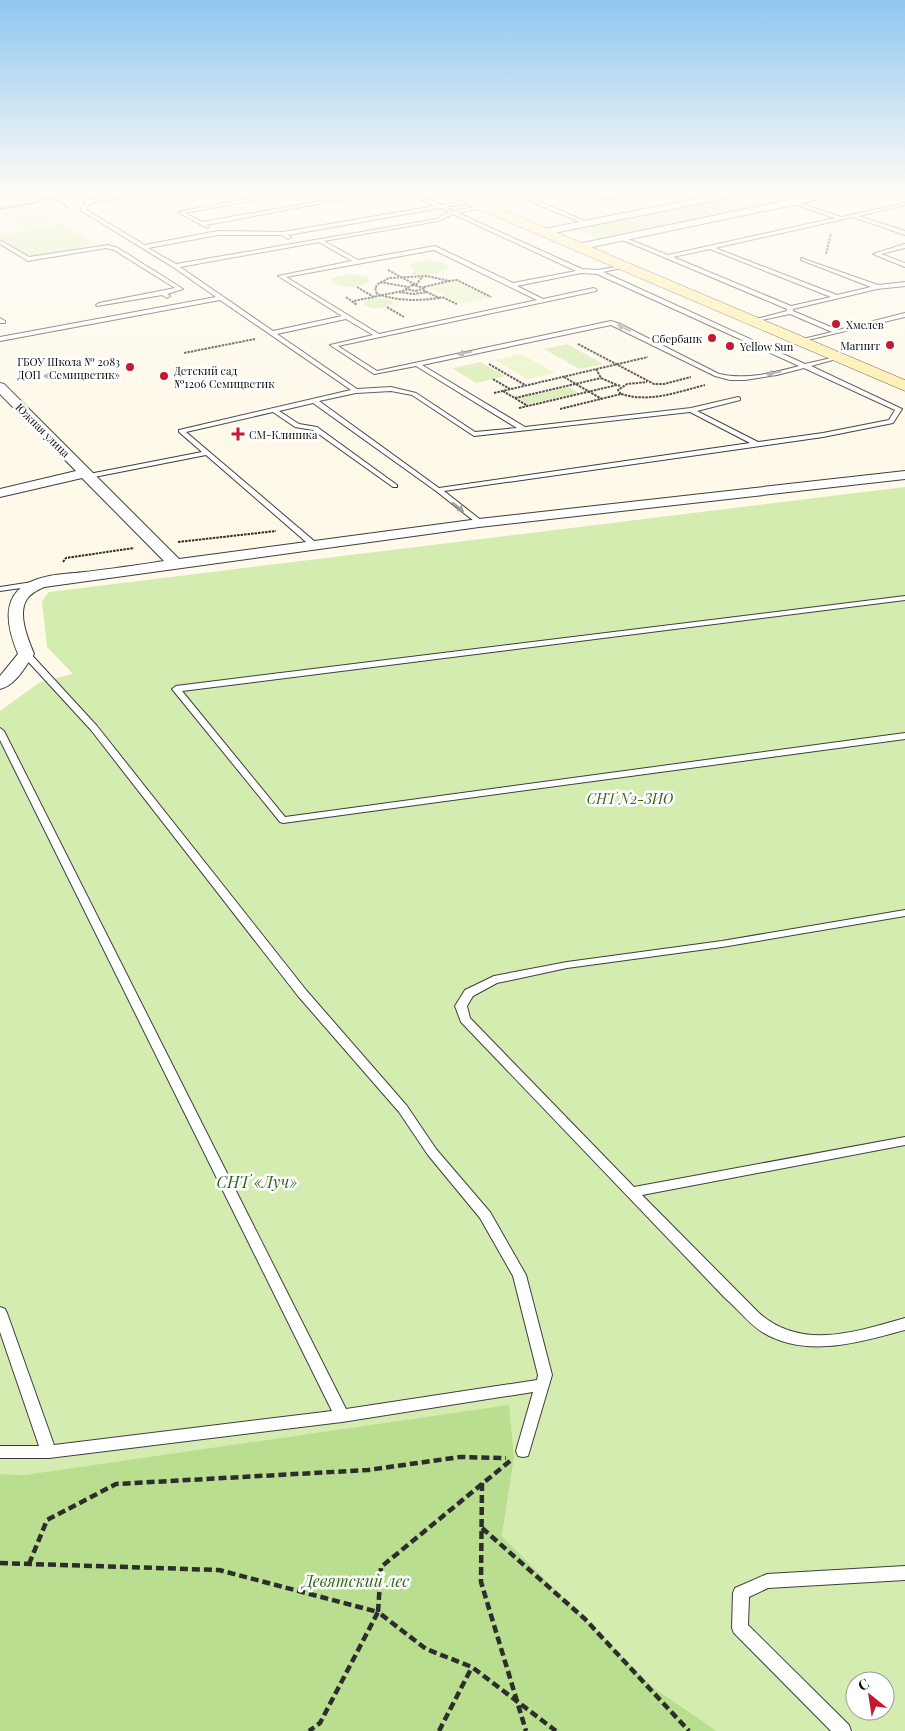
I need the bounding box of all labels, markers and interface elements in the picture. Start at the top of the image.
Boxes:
place label: Хмелев [846,317,884,332]
marker: Хмелев [830,318,842,330]
one-way arrow [616,324,631,332]
place label: Сбербанк [652,331,703,346]
marker: Сбербанк [706,332,718,344]
place label: Магнит [840,338,880,353]
place label: Yellow Sun [739,339,794,354]
marker: Магнит [884,339,896,351]
marker: Yellow Sun [724,340,736,352]
one-way arrow [457,350,473,358]
place label: ГБОУ Школа № 2083 ДОП «Семицветик» [17,354,120,382]
marker: ГБОУ Школа № 2083 ДОП «Семицветик» [124,361,136,373]
place label: Детский сад №1206 Семицветик [174,363,275,391]
one-way arrow [766,369,781,377]
marker: Детский сад №1206 Семицветик [158,370,170,382]
street label: Южная улица [13,400,74,461]
marker: СМ-Клиника [231,427,245,441]
place label: СМ-Клиника [249,427,318,442]
one-way arrow [452,501,465,512]
park label: СНТ N2-ЗИО [587,789,673,808]
park label: СНТ «Луч» [217,1171,298,1192]
park label: Девятский лес [300,1570,409,1591]
north arrow [845,1671,895,1721]
text: С [854,1674,872,1695]

